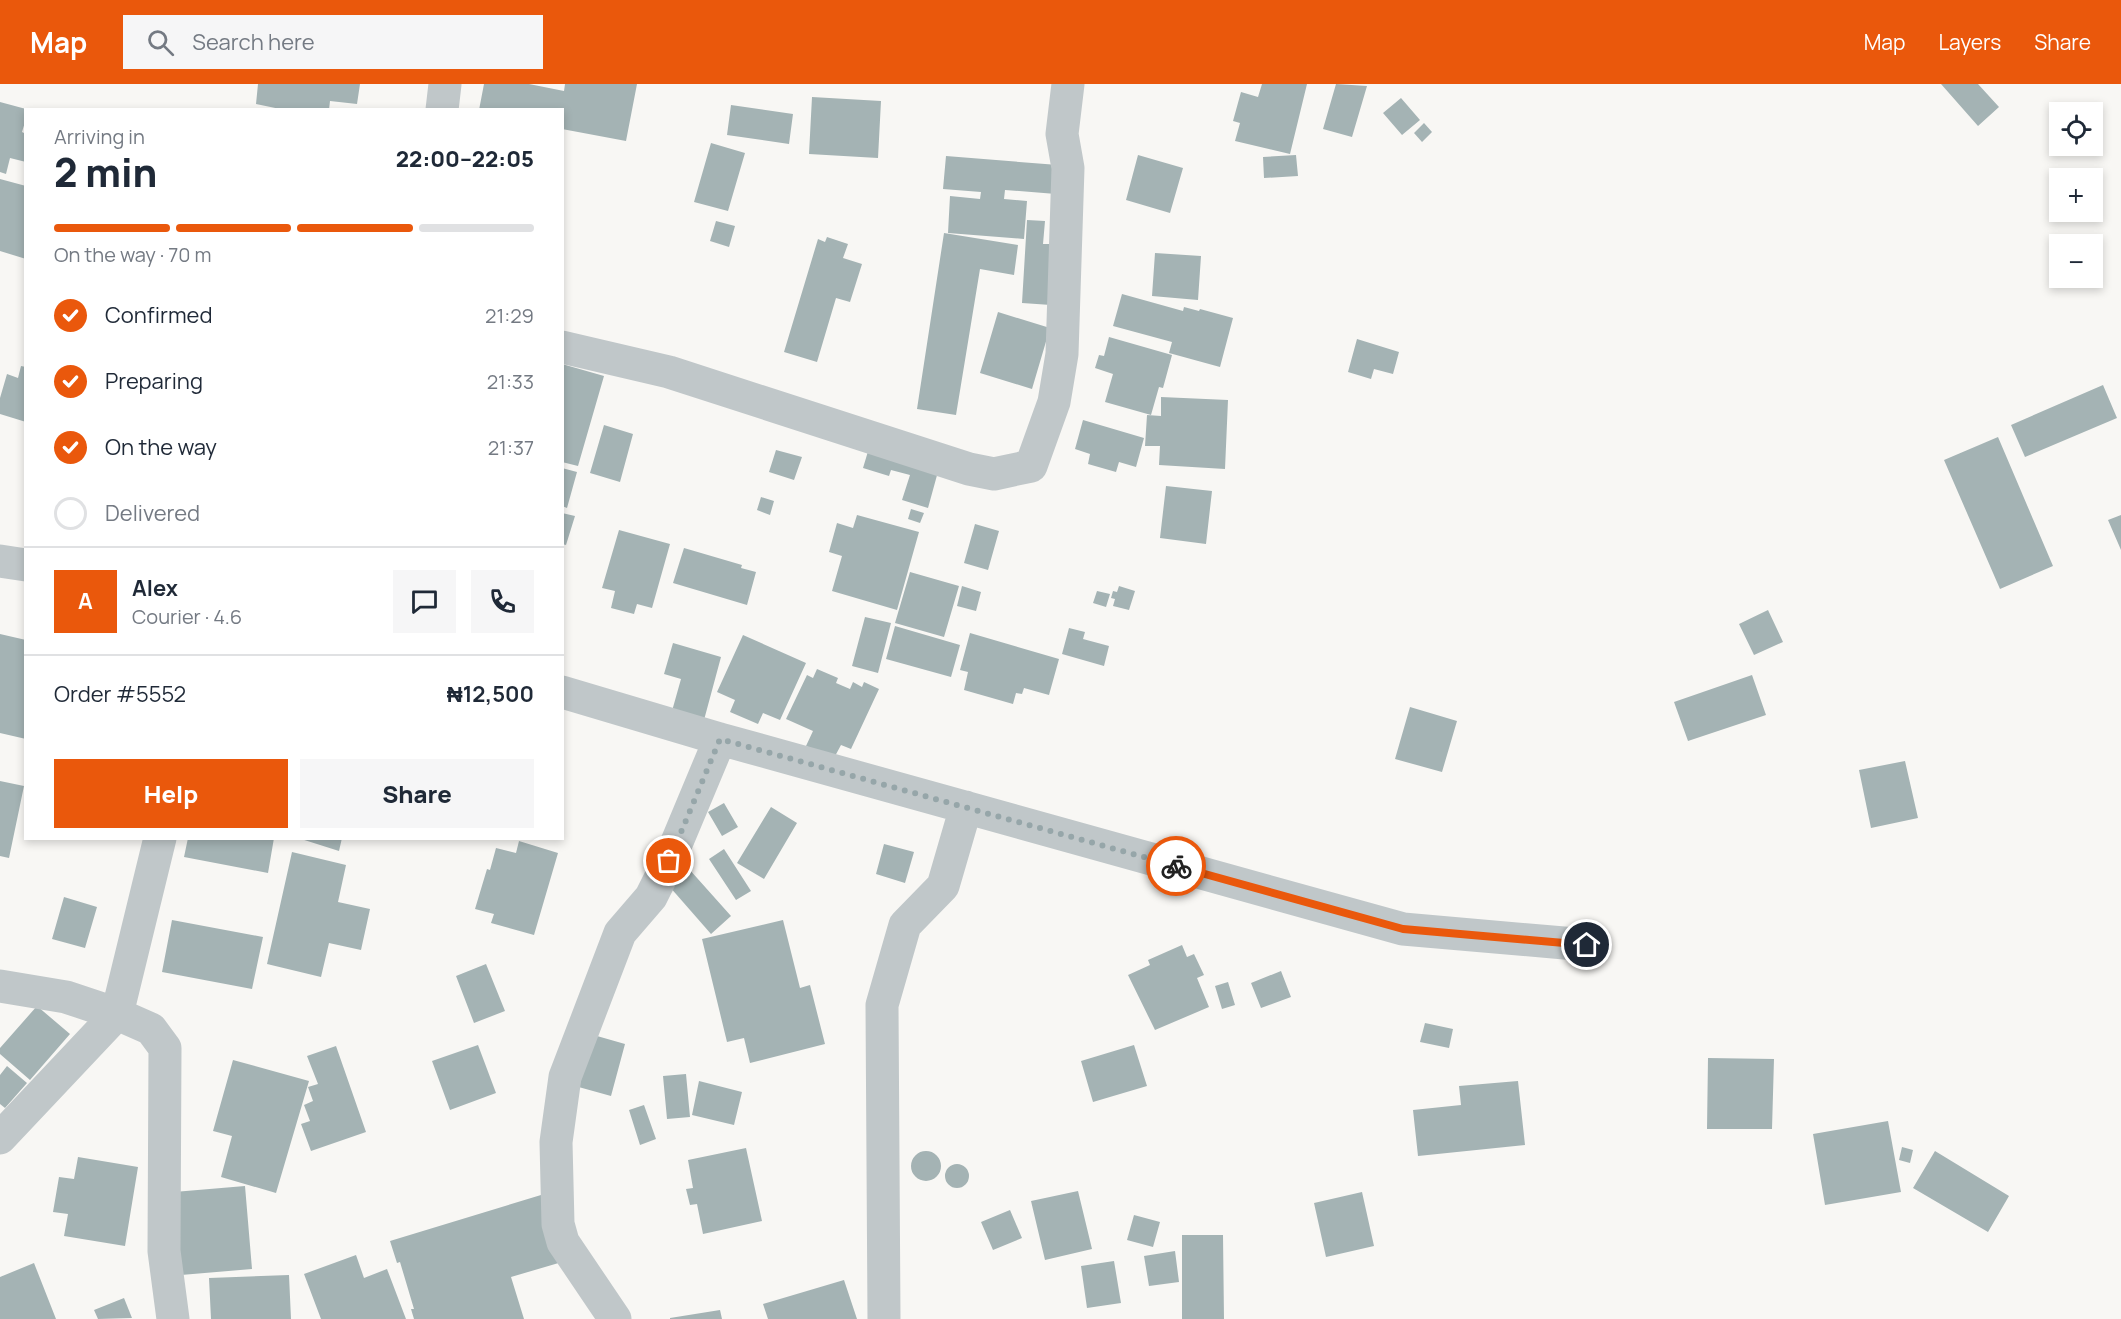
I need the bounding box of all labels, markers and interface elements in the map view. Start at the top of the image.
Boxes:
search box [123,15,543,69]
text: Map [30,23,87,61]
icon: search [144,26,177,59]
text: Search here [192,27,315,57]
text: Map [1864,28,1905,56]
text: Layers [1938,28,2001,56]
text: Share [2034,28,2091,56]
map controls [2049,102,2103,288]
button: locate [2049,102,2103,156]
text: Arriving in [54,123,145,150]
text: 22:00–22:05 [396,144,534,174]
text: 2 min [54,145,157,199]
button: + [2049,168,2103,222]
button: − [2049,234,2103,288]
text: On the way · 70 m [54,241,211,268]
icon: check [54,299,87,332]
text: Confirmed [105,300,213,330]
text: 21:29 [485,302,534,329]
icon: check [54,365,87,398]
text: Preparing [105,366,203,396]
text: 21:33 [487,368,534,395]
icon: check [54,431,87,464]
text: On the way [105,432,217,462]
text: 21:37 [488,434,534,461]
text: Delivered [105,498,200,528]
button: chat [393,570,456,633]
button: phone [471,570,534,633]
text: Alex [132,573,178,603]
text: A [78,586,93,616]
text: Courier · 4.6 [132,603,242,630]
text: Order #5552 [54,679,186,709]
text: ₦12,500 [447,679,534,709]
button: Help [54,759,288,828]
button: Share [300,759,534,828]
pin [643,835,694,886]
courier [1146,836,1206,896]
icon: bag [652,844,685,877]
icon: bike [1160,850,1193,883]
pin [1561,919,1612,970]
icon: home [1570,928,1603,961]

